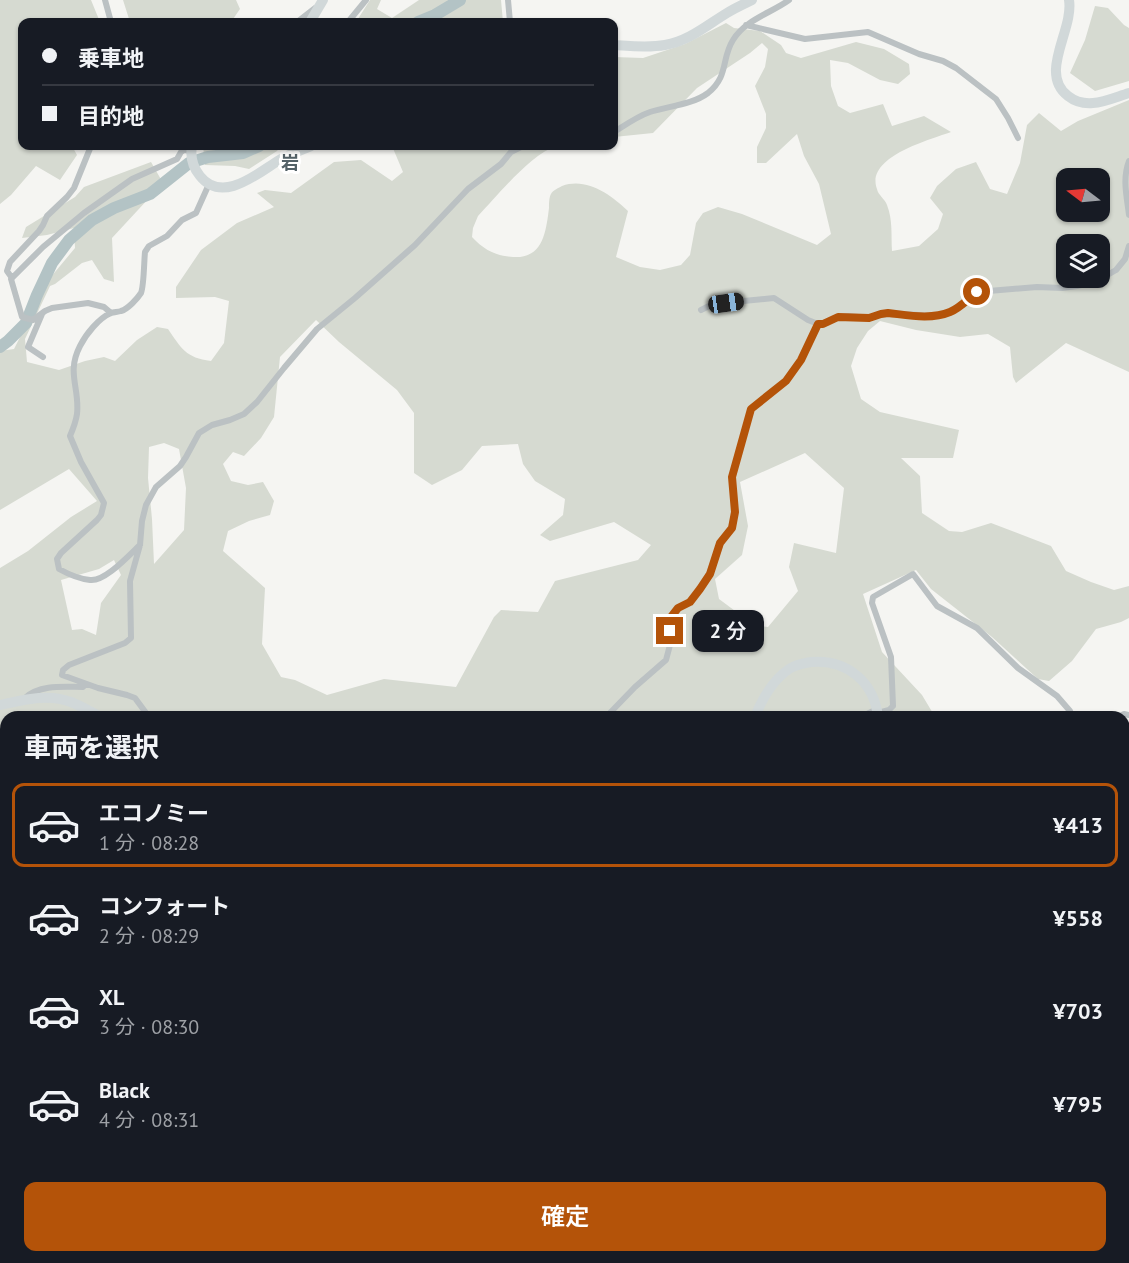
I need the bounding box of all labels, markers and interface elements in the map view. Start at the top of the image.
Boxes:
text: 乗車地 [78,44,144,72]
text: 目的地 [78,102,144,130]
district label: 岩 [281,151,299,174]
north arrow [1056,168,1110,222]
map controls [1056,168,1110,288]
button: layers [1056,234,1110,288]
route start [963,278,990,305]
car [707,292,745,314]
callout: 2 分 [691,610,763,652]
route end [656,617,683,644]
text: 2 分 [710,618,746,644]
text: 車両を選択 [24,730,159,764]
icon: car [27,798,81,852]
text: エコノミー [99,799,209,827]
text: ¥413 [1053,811,1103,839]
text: 1 分 · 08:28 [99,830,199,856]
icon: car [27,891,81,945]
text: コンフォート [99,892,230,920]
text: ¥558 [1053,904,1103,932]
text: 2 分 · 08:29 [99,923,199,949]
text: XL [99,983,124,1011]
icon: car [27,984,81,1038]
text: ¥703 [1053,997,1103,1025]
text: 3 分 · 08:30 [99,1014,199,1040]
text: Black [99,1076,150,1104]
icon: car [27,1077,81,1131]
text: ¥795 [1053,1090,1103,1118]
text: 4 分 · 08:31 [99,1107,199,1133]
button: 確定 [24,1182,1106,1251]

